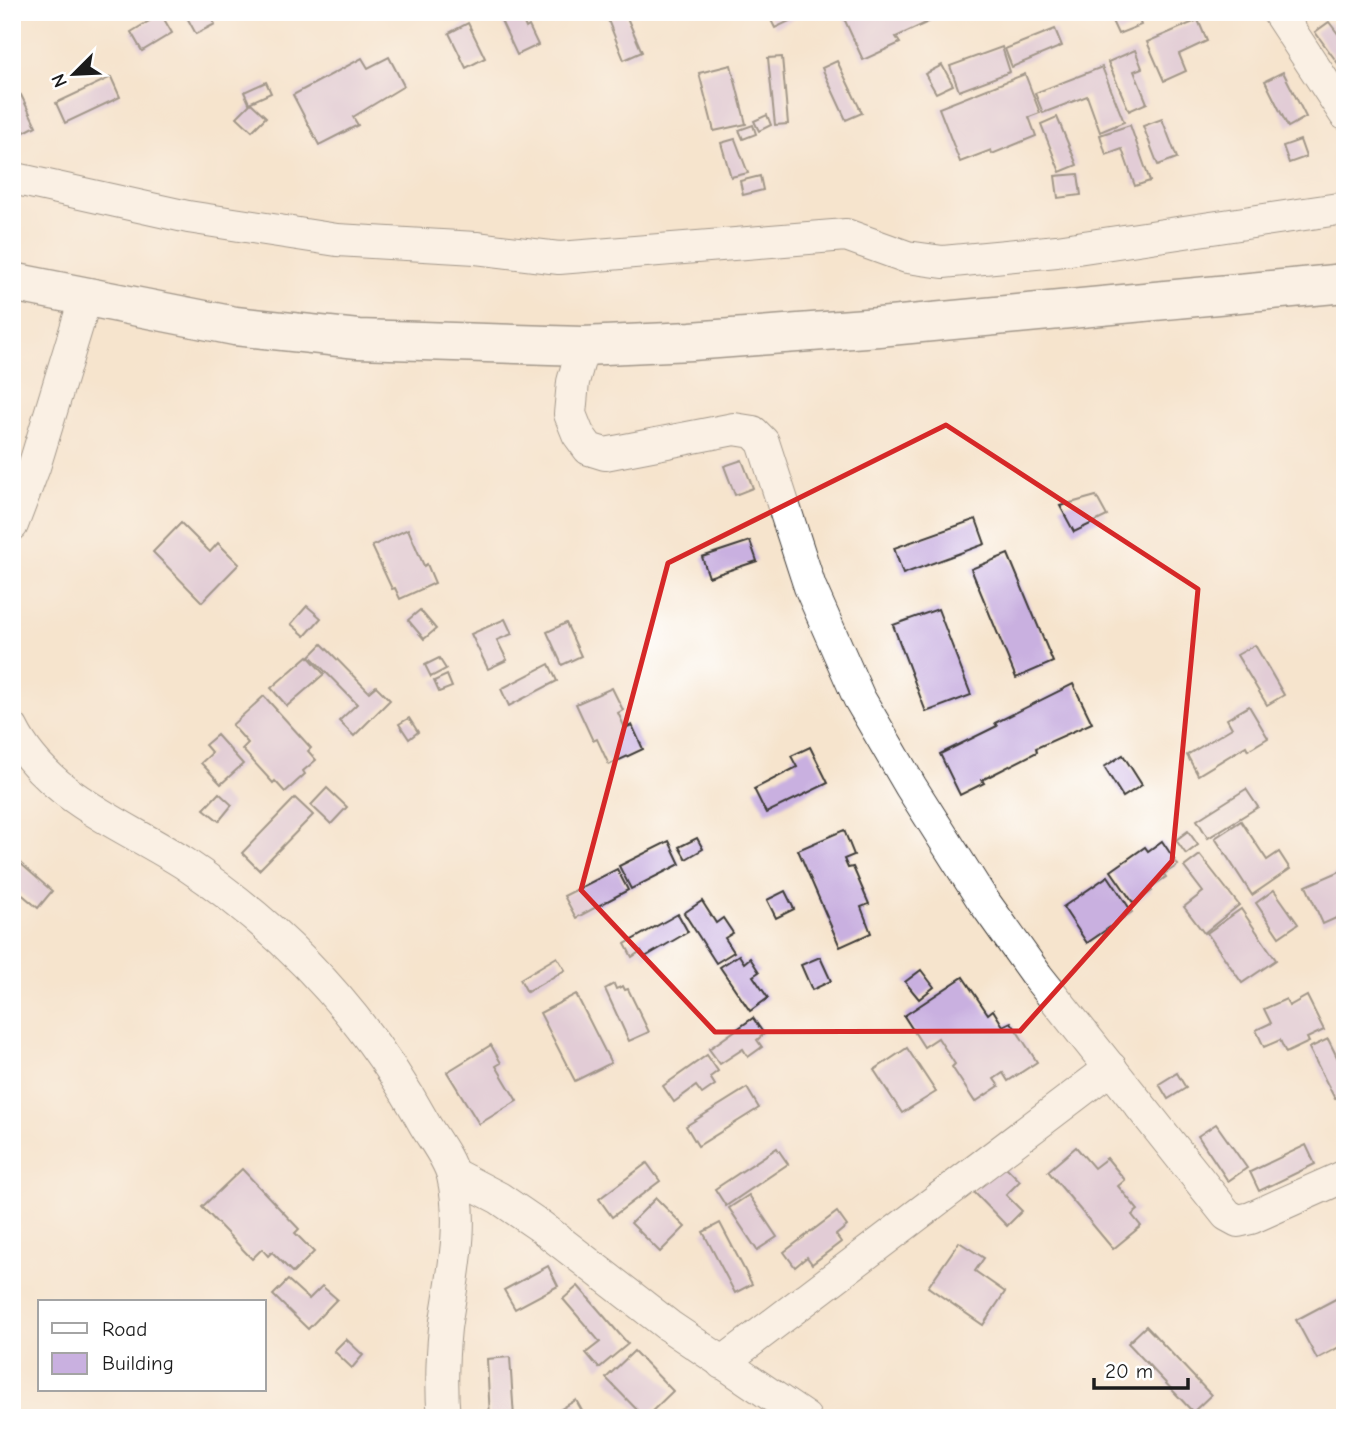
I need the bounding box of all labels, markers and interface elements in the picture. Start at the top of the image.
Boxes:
north arrow [38,38,108,108]
text: N [47,70,72,91]
legend [38,1300,266,1392]
text: Road [102,1317,147,1341]
scale bar [1094,1346,1189,1390]
text: Building [102,1351,174,1375]
text: 20 m [1105,1359,1153,1383]

